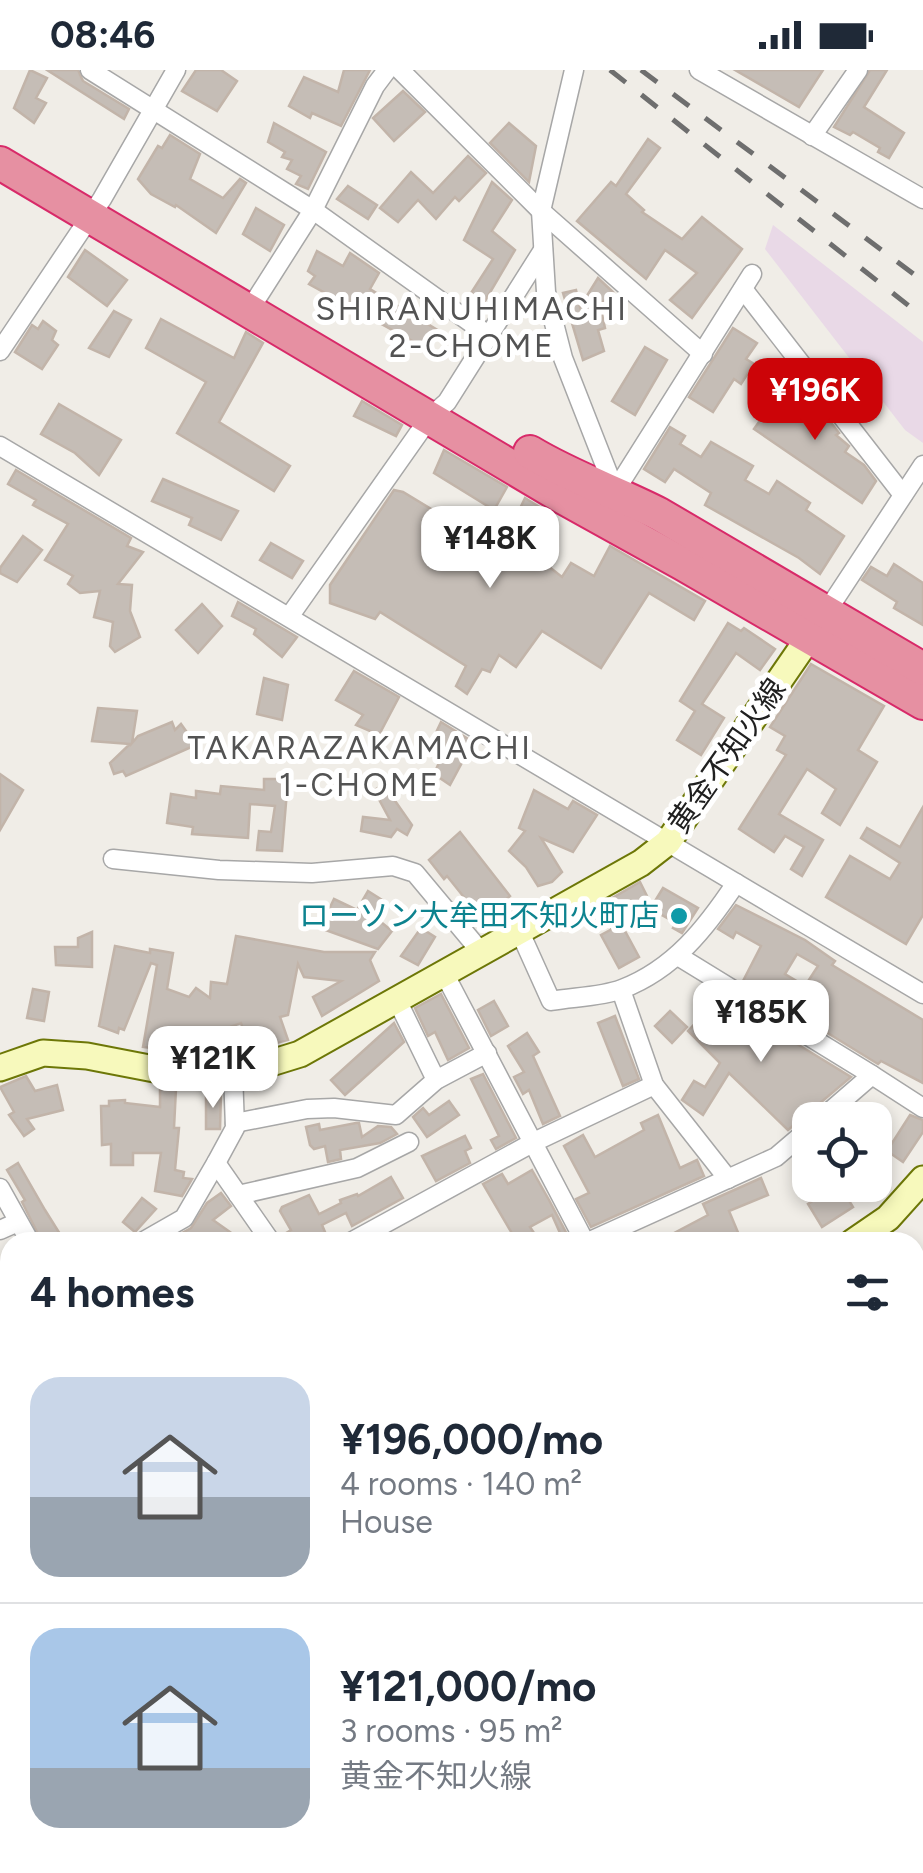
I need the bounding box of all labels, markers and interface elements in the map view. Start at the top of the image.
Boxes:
text: 08:46 [50,12,155,58]
district label: SHIRANUHIMACHI 2-CHOME [315,290,629,365]
pin: ¥196K [745,358,885,443]
text: ¥196K [769,371,861,409]
pin: ¥148K [420,506,560,591]
text: ¥148K [443,519,537,557]
street label: 黄金不知火線 [660,671,793,840]
district label: TAKARAZAKAMACHI 1-CHOME [188,729,532,804]
place label: ローソン大牟田不知火町店 [299,897,659,934]
marker: ローソン大牟田不知火町店 [668,905,690,927]
pin: ¥185K [691,980,831,1065]
text: ¥185K [715,993,807,1031]
pin: ¥121K [143,1026,283,1111]
text: ¥121K [170,1039,256,1077]
map controls [792,1102,892,1202]
button: locate [792,1102,892,1202]
icon: filters [840,1265,895,1320]
text: 4 homes [30,1267,194,1318]
text: ¥196,000/mo [340,1414,603,1465]
icon: home [110,1417,230,1537]
text: 4 rooms · 140 m² [340,1465,582,1503]
text: House [340,1503,433,1541]
text: ¥121,000/mo [340,1661,596,1712]
icon: home [110,1668,230,1788]
text: 3 rooms · 95 m² [340,1712,563,1750]
text: 黄金不知火線 [340,1757,532,1795]

